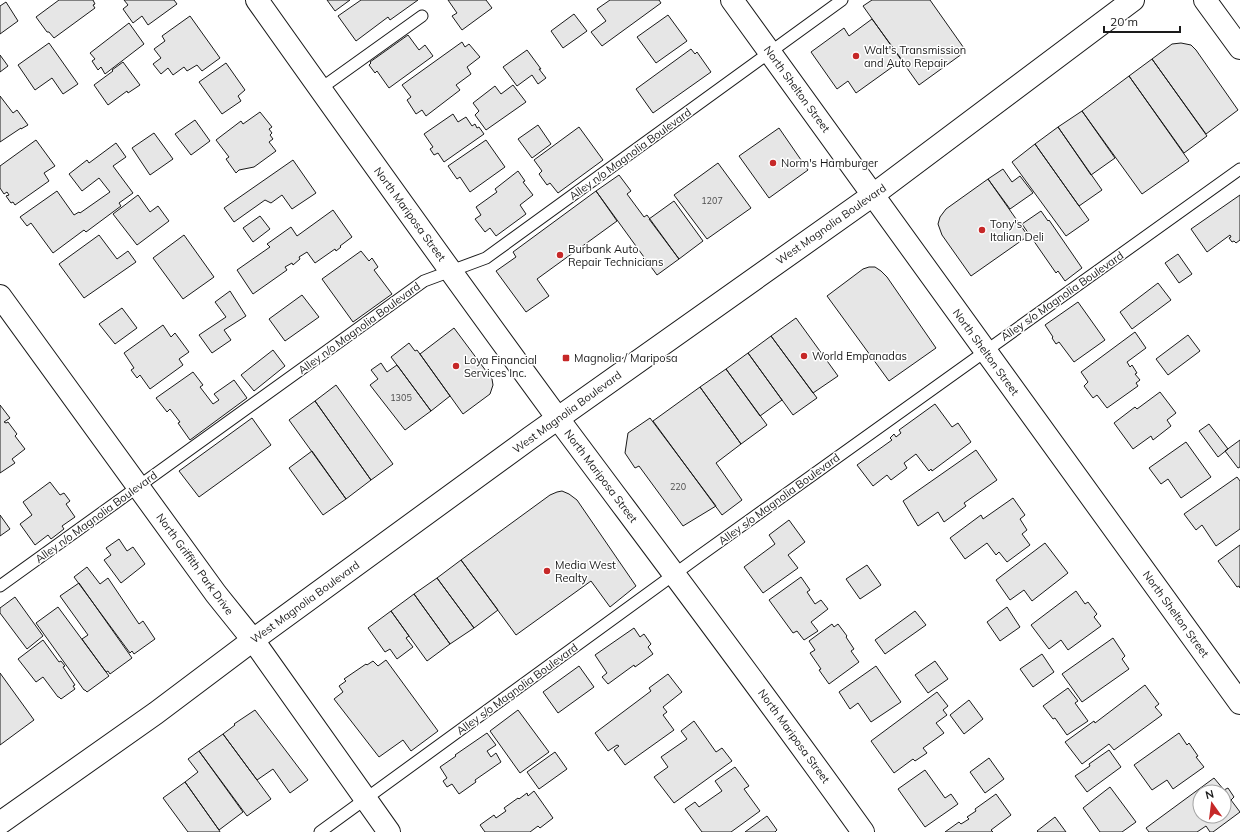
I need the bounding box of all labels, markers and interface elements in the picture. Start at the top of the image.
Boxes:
scale bar [1104,8,1180,34]
text: 20 m [1110,14,1138,29]
street label: North Shelton Street [761,43,833,135]
place label: Walt's Transmission and Auto Repair [864,43,966,70]
marker: Walt's Transmission and Auto Repair [851,51,861,61]
street label: Alley n/o Magnolia Boulevard [566,105,694,203]
place label: Norm's Hamburger [781,156,878,170]
marker: Norm's Hamburger [768,158,778,168]
street label: North Mariposa Street [371,164,449,264]
street label: West Magnolia Boulevard [773,181,889,267]
house number: 1207 [701,195,723,206]
place label: Tony's Italian Deli [990,217,1044,244]
marker: Tony's Italian Deli [977,225,987,235]
place label: Burbank Auto Repair Technicians [568,242,663,269]
street label: Alley s/o Magnolia Boulevard [998,248,1126,344]
marker: Burbank Auto Repair Technicians [555,250,565,260]
street label: Alley n/o Magnolia Boulevard [295,279,423,377]
street label: North Shelton Street [950,306,1022,398]
place label: World Empanadas [812,349,907,363]
place label: Magnolia / Mariposa [574,351,678,365]
marker: World Empanadas [799,351,809,361]
place label: Loya Financial Services Inc. [464,353,537,380]
marker: Magnolia / Mariposa [561,353,571,363]
marker: Loya Financial Services Inc. [451,361,461,371]
street label: West Magnolia Boulevard [510,368,624,456]
house number: 1305 [390,392,412,403]
street label: North Mariposa Street [561,427,641,525]
street label: Alley s/o Magnolia Boulevard [716,450,842,548]
street label: Alley n/o Magnolia Boulevard [32,468,160,566]
house number: 220 [670,481,686,492]
street label: North Griffith Park Drive [153,510,237,618]
street label: West Magnolia Boulevard [248,558,362,646]
place label: Media West Realty [555,558,616,585]
marker: Media West Realty [542,566,552,576]
street label: North Shelton Street [1140,568,1212,660]
street label: Alley s/o Magnolia Boulevard [454,640,580,738]
street label: North Mariposa Street [755,686,833,786]
north arrow [1192,784,1232,824]
text: N [1204,786,1215,802]

